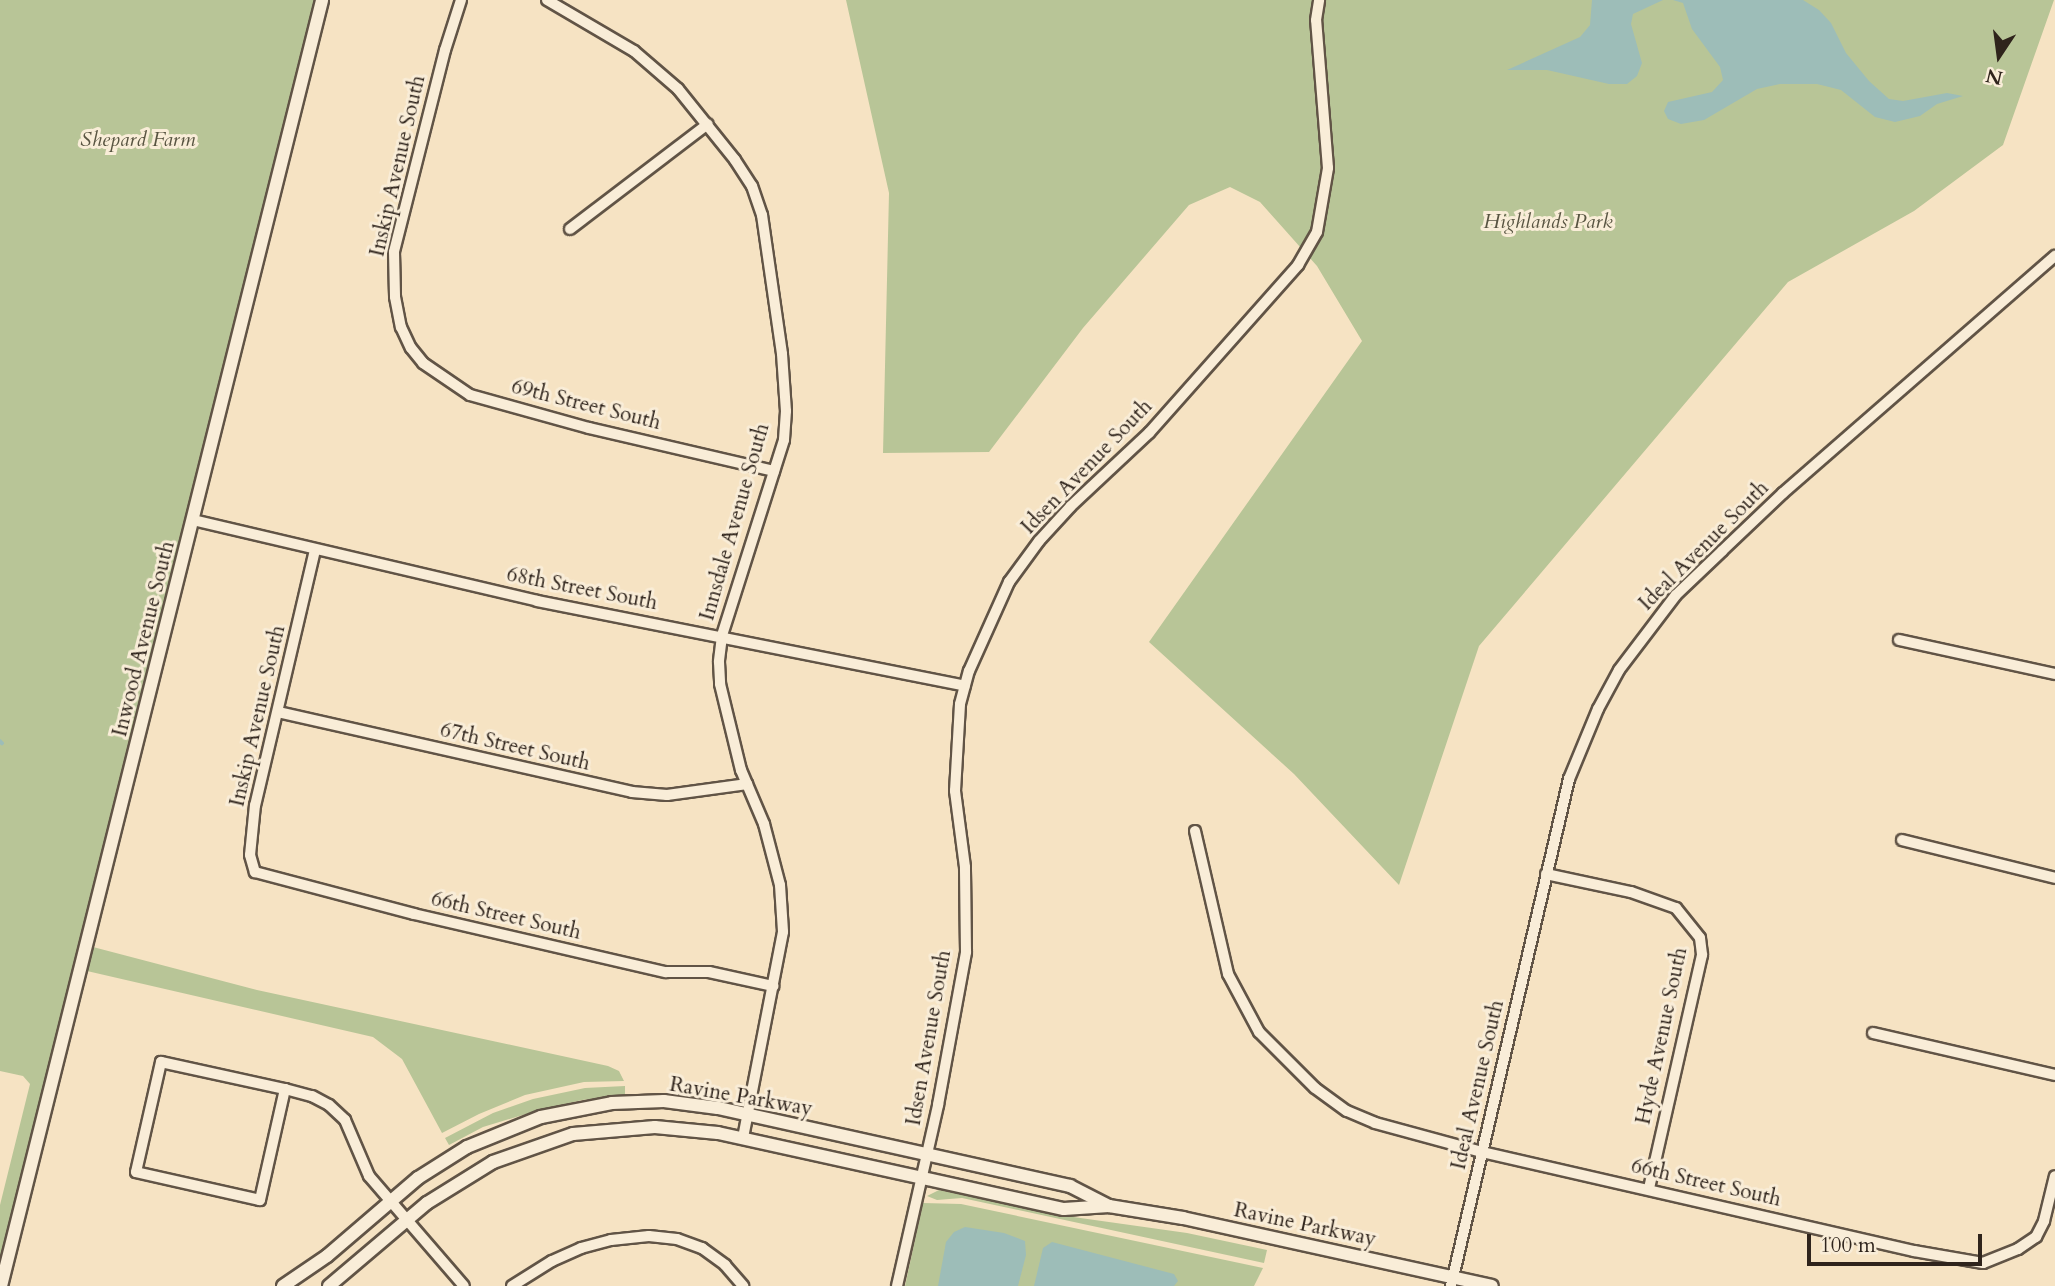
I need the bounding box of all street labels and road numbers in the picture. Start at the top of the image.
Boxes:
street label: Inskip Avenue South [365,73,431,259]
street label: 69th Street South [509,374,663,436]
street label: Idsen Avenue South [1016,394,1158,540]
street label: Innsdale Avenue South [695,420,775,624]
street label: Ideal Avenue South [1634,476,1774,616]
street label: Inwood Avenue South [107,539,181,739]
street label: 68th Street South [504,562,660,616]
street label: Inskip Avenue South [225,623,291,809]
street label: 67th Street South [438,718,592,776]
street label: 66th Street South [429,887,583,945]
street label: Hyde Avenue South [1631,945,1693,1127]
street label: Idsen Avenue South [901,948,957,1128]
street label: Ideal Avenue South [1446,998,1510,1172]
street label: Ravine Parkway [668,1072,814,1122]
street label: 66th Street South [1629,1154,1783,1212]
street label: Ravine Parkway [1232,1198,1378,1252]

